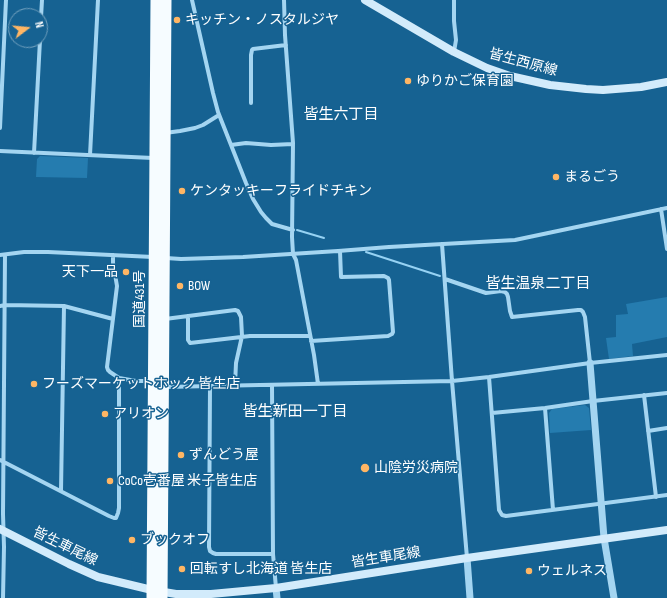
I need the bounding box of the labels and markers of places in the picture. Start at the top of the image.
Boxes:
place label: キッチン・ノスタルジヤ [185,12,339,28]
marker: キッチン・ノスタルジヤ [172,15,182,25]
place label: ゆりかご保育園 [416,73,514,89]
marker: ゆりかご保育園 [403,76,413,86]
place label: まるごう [564,169,620,185]
marker: まるごう [551,172,561,182]
place label: ケンタッキーフライドチキン [190,183,372,199]
marker: ケンタッキーフライドチキン [177,186,187,196]
place label: 天下一品 [62,264,118,280]
marker: 天下一品 [121,267,131,277]
place label: BOW [188,278,210,294]
marker: BOW [175,281,185,291]
place label: フーズマーケットホック 皆生店 [42,376,240,392]
marker: フーズマーケットホック 皆生店 [29,379,39,389]
place label: アリオン [113,406,169,422]
marker: アリオン [100,409,110,419]
place label: ずんどう屋 [189,447,259,463]
marker: ずんどう屋 [176,450,186,460]
place label: 山陰労災病院 [374,460,458,476]
marker: 山陰労災病院 [359,462,371,474]
place label: CoCo壱番屋 米子皆生店 [118,473,257,489]
marker: CoCo壱番屋 米子皆生店 [105,476,115,486]
place label: ブックオフ [140,532,210,548]
marker: ブックオフ [127,535,137,545]
place label: 回転すし北海道 皆生店 [190,561,332,577]
place label: ウェルネス [537,563,607,579]
marker: 回転すし北海道 皆生店 [177,564,187,574]
marker: ウェルネス [524,566,534,576]

